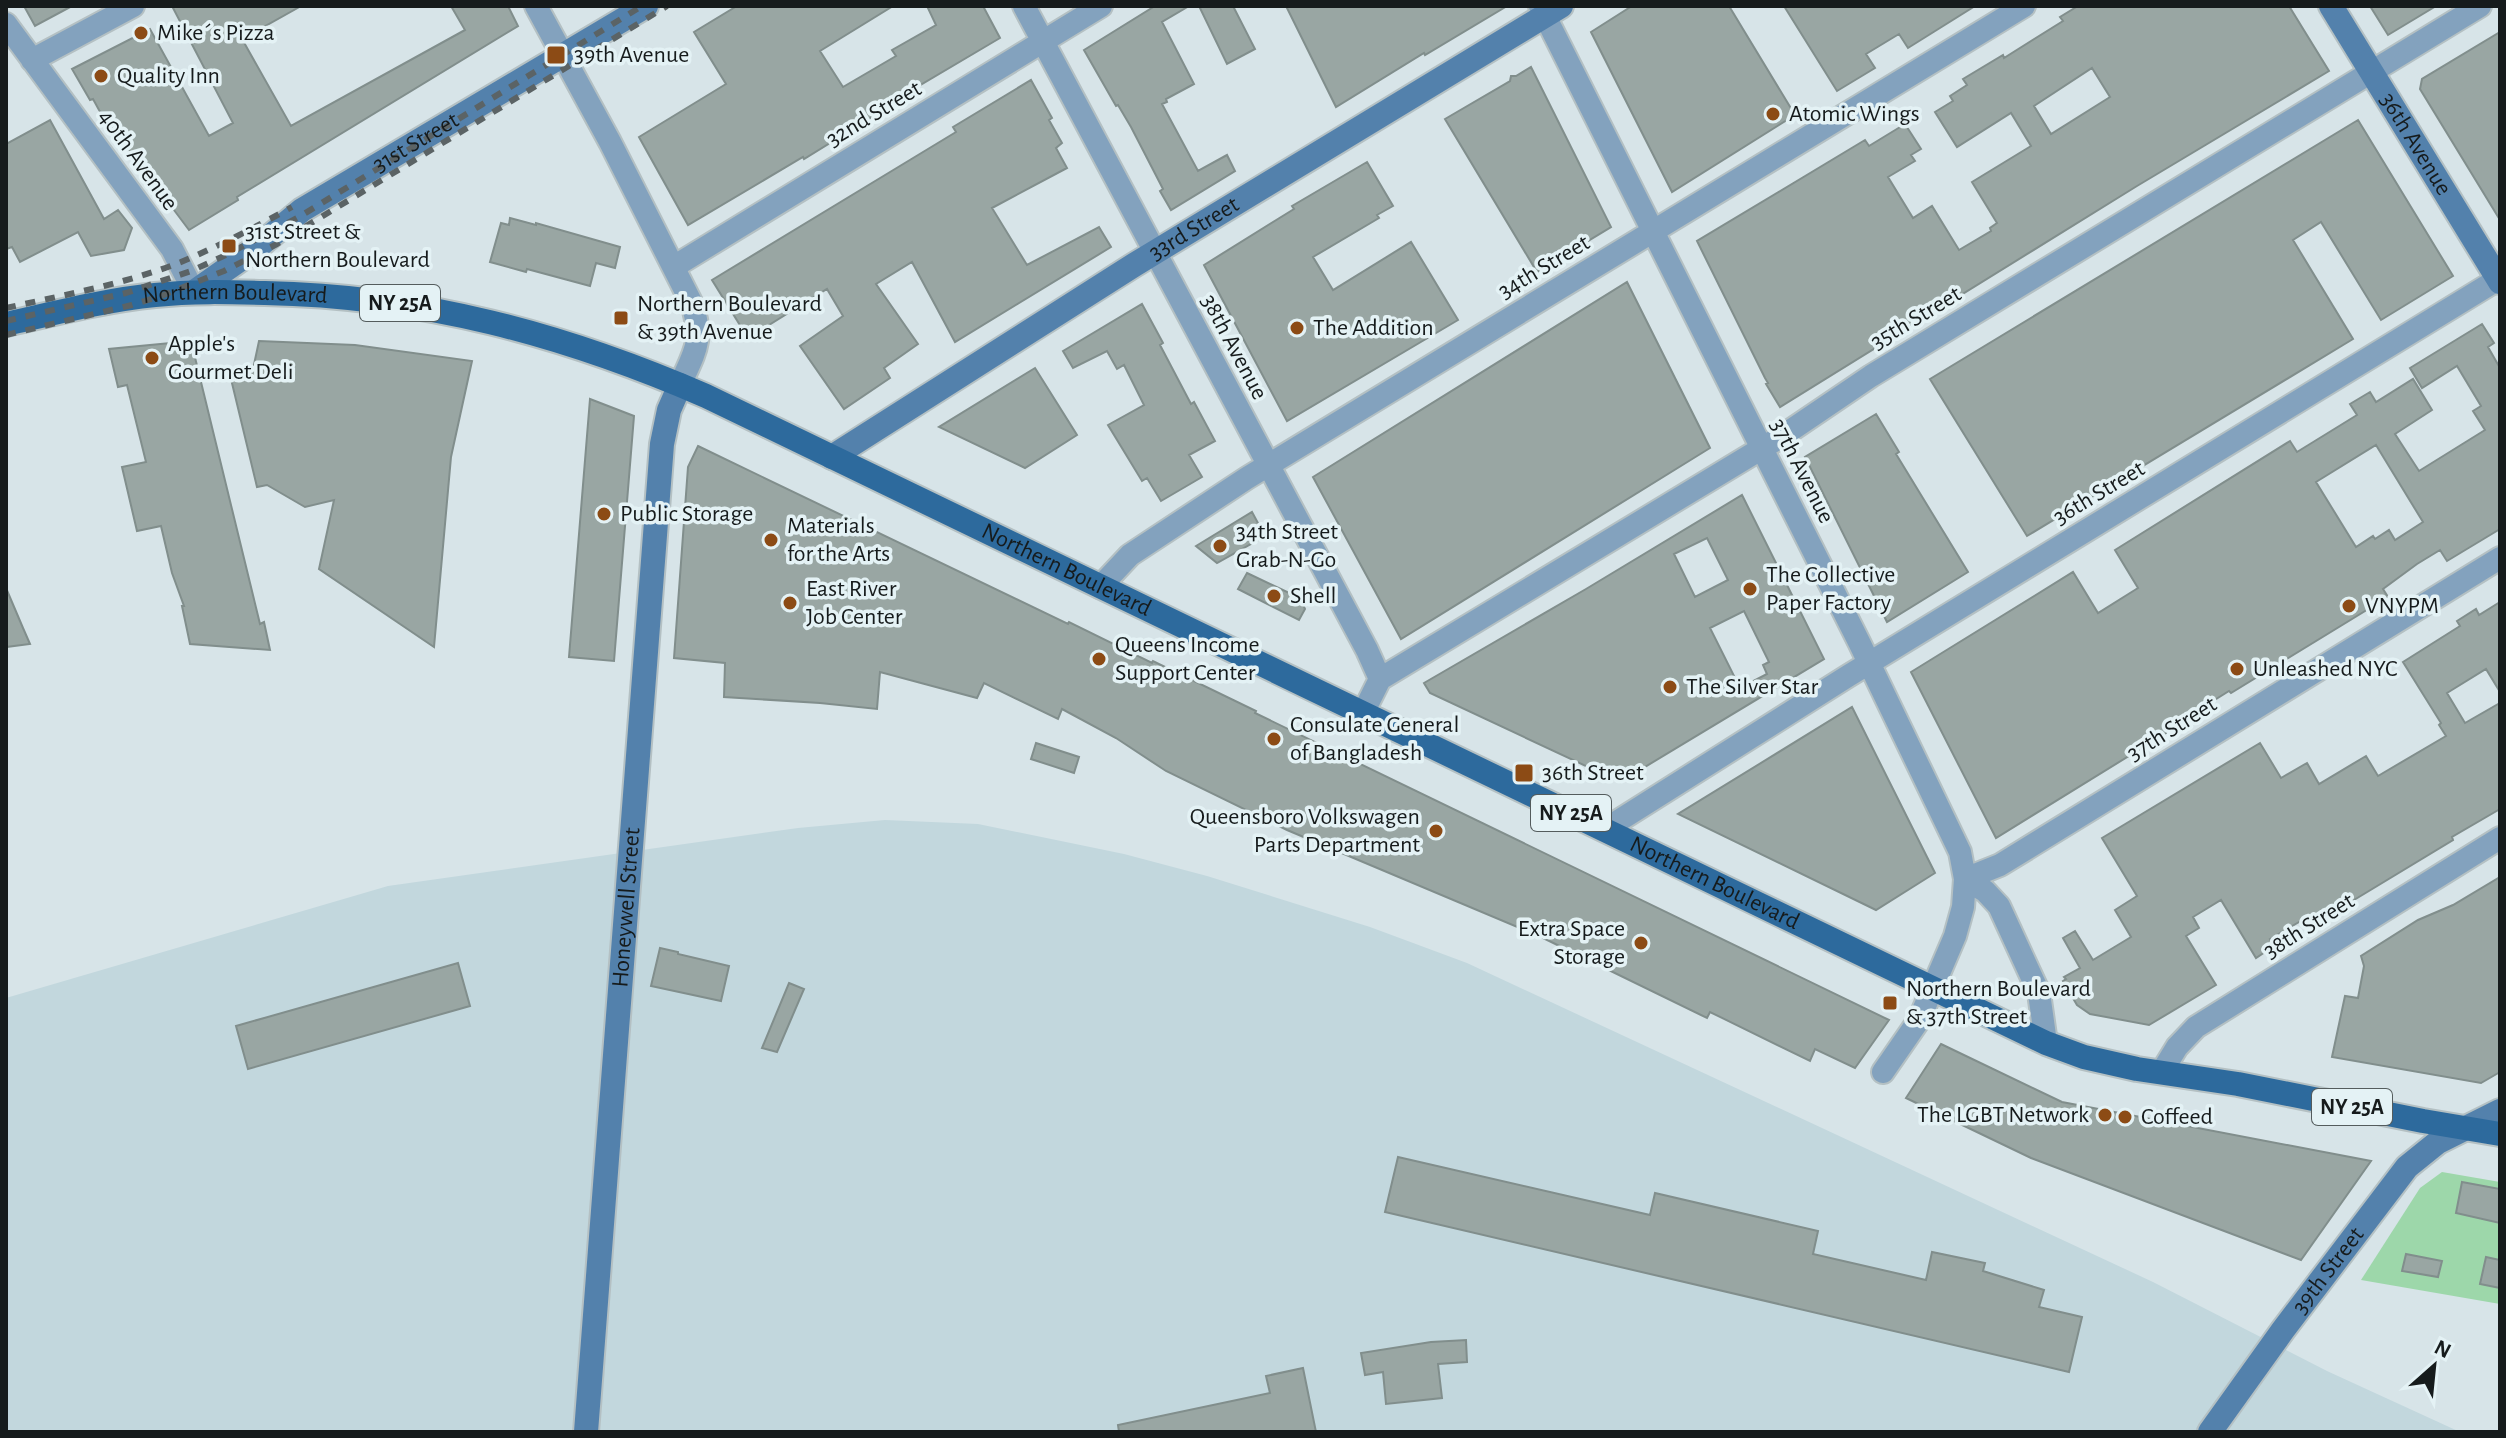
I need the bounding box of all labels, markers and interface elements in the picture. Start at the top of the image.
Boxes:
place label: Mike´s Pizza [157,21,275,45]
marker: Mike´s Pizza [132,24,150,42]
place label: 39th Avenue [574,43,689,67]
marker: 39th Avenue [545,44,567,66]
place label: Quality Inn [117,64,220,88]
marker: Quality Inn [92,67,110,85]
street label: 32nd Street [822,76,926,152]
street label: 36th Avenue [2375,89,2456,200]
place label: Atomic Wings [1789,102,1920,126]
street label: 40th Avenue [94,105,182,215]
marker: Atomic Wings [1764,105,1782,123]
street label: 31st Street [369,108,463,177]
street label: 33rd Street [1145,192,1243,265]
place label: 31st Street & Northern Boulevard [245,220,430,272]
street label: 34th Street [1494,230,1594,304]
marker: 31st Street & Northern Boulevard [220,237,238,255]
street label: Northern Boulevard [141,280,328,308]
street label: 35th Street [1867,282,1966,354]
road number: NY 25A [360,285,440,321]
street label: 38th Avenue [1196,290,1272,404]
place label: Northern Boulevard & 39th Avenue [637,292,822,344]
marker: Northern Boulevard & 39th Avenue [612,309,630,327]
place label: The Addition [1313,316,1434,340]
marker: The Addition [1288,319,1306,337]
place label: Apple's Gourmet Deli [168,332,294,384]
marker: Apple's Gourmet Deli [143,349,161,367]
street label: 37th Avenue [1765,415,1839,527]
street label: 36th Street [2049,456,2149,529]
place label: Public Storage [620,502,753,526]
marker: Public Storage [595,505,613,523]
place label: Materials for the Arts [787,514,890,566]
street label: Northern Boulevard [978,519,1155,621]
place label: 34th Street Grab-N-Go [1236,520,1338,572]
marker: Materials for the Arts [762,531,780,549]
marker: 34th Street Grab-N-Go [1211,537,1229,555]
place label: The Collective Paper Factory [1766,563,1895,615]
place label: East River Job Center [806,577,903,629]
marker: The Collective Paper Factory [1741,580,1759,598]
place label: Shell [1290,584,1337,608]
marker: Shell [1265,587,1283,605]
marker: East River Job Center [781,594,799,612]
place label: VNYPM [2365,594,2439,618]
marker: VNYPM [2340,597,2358,615]
place label: Queens Income Support Center [1115,633,1260,685]
marker: Queens Income Support Center [1090,650,1108,668]
place label: Unleashed NYC [2253,657,2398,681]
marker: Unleashed NYC [2228,660,2246,678]
place label: The Silver Star [1686,675,1818,699]
marker: The Silver Star [1661,678,1679,696]
street label: 37th Street [2123,692,2221,766]
place label: Consulate General of Bangladesh [1290,713,1459,765]
marker: Consulate General of Bangladesh [1265,730,1283,748]
place label: 36th Street [1542,761,1644,785]
marker: 36th Street [1513,762,1535,784]
road number: NY 25A [1531,795,1611,831]
place label: Queensboro Volkswagen Parts Department [1190,805,1420,857]
marker: Queensboro Volkswagen Parts Department [1427,822,1445,840]
street label: Honeywell Street [608,826,644,988]
street label: Northern Boulevard [1626,832,1803,934]
street label: 38th Street [2259,889,2359,963]
place label: Extra Space Storage [1518,917,1625,969]
marker: Extra Space Storage [1632,934,1650,952]
place label: Northern Boulevard & 37th Street [1906,977,2091,1029]
marker: Northern Boulevard & 37th Street [1881,994,1899,1012]
road number: NY 25A [2312,1089,2392,1125]
place label: The LGBT Network [1917,1103,2089,1127]
place label: Coffeed [2141,1105,2213,1129]
marker: The LGBT Network [2096,1106,2114,1124]
marker: Coffeed [2116,1108,2134,1126]
street label: 39th Street [2288,1223,2369,1318]
north arrow [2394,1326,2474,1406]
text: N [2431,1336,2454,1362]

